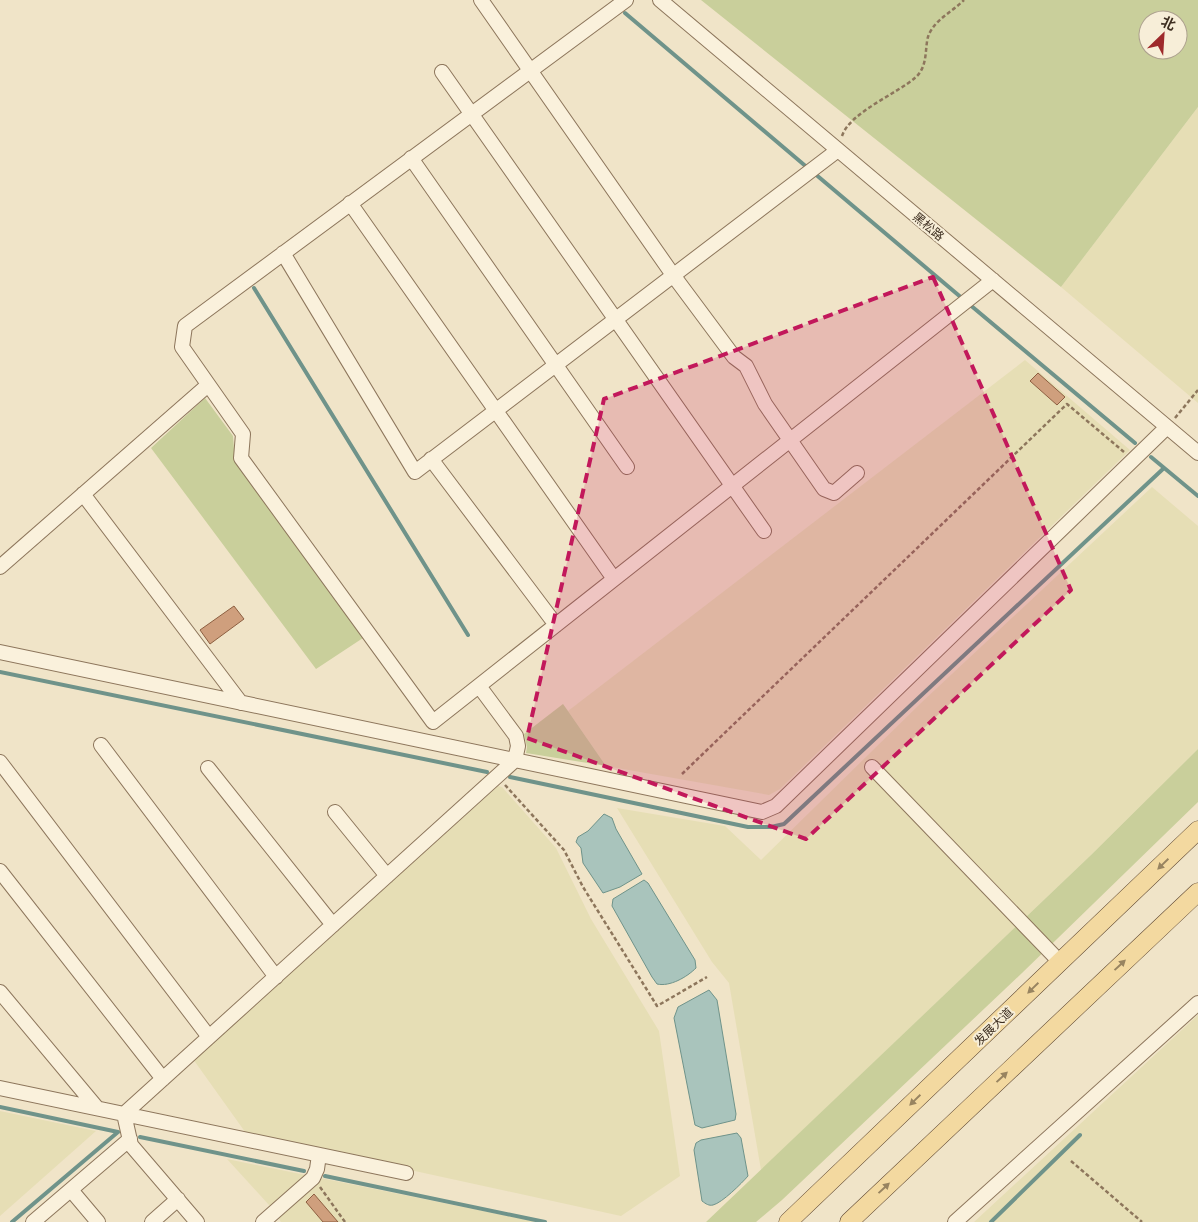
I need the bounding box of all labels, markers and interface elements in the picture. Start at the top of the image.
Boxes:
north arrow [1138,10,1188,60]
text: 北 [1158,11,1179,34]
street label: 黑松路 [910,208,948,244]
one-way arrow [1157,858,1169,870]
one-way arrow [1114,959,1126,971]
one-way arrow [1027,982,1039,994]
street label: 发展大道 [970,1004,1016,1048]
one-way arrow [996,1071,1008,1083]
one-way arrow [909,1094,921,1106]
one-way arrow [878,1183,890,1195]

